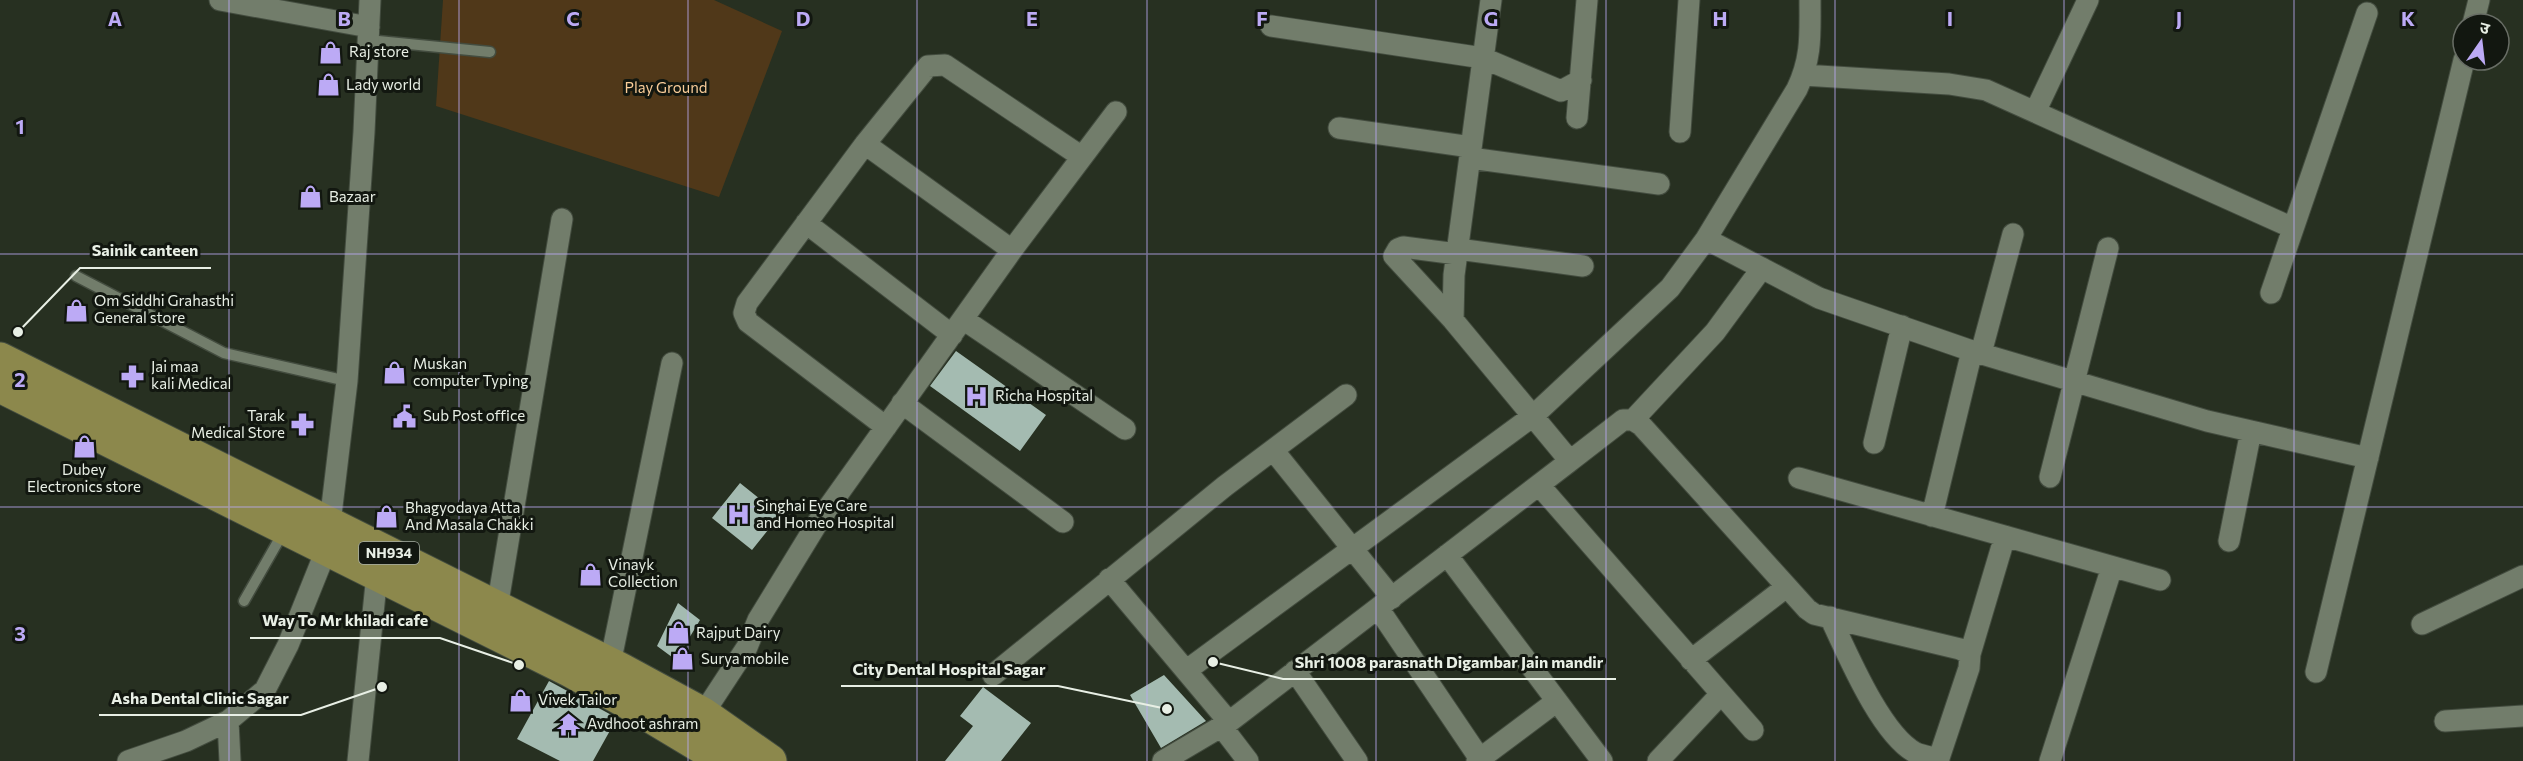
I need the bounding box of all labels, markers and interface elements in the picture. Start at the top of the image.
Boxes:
text: A [108,6,122,30]
text: B [337,6,351,30]
text: C [566,6,580,30]
text: D [796,6,810,30]
text: E [1026,6,1038,30]
text: F [1256,6,1268,30]
text: G [1484,6,1498,30]
text: H [1713,6,1728,30]
text: I [1947,6,1953,30]
text: J [2176,6,2182,30]
text: K [2401,6,2415,30]
north arrow [2451,12,2511,72]
text: उ [2478,17,2492,37]
shop icon: Raj store [318,39,344,65]
place label: Raj store [349,42,409,60]
shop icon: Lady world [315,72,341,98]
place label: Lady world [346,75,421,93]
park label: Play Ground [625,78,707,96]
text: 1 [15,114,25,138]
shop icon: Bazaar [298,184,324,210]
place label: Bazaar [329,187,376,205]
callout: Sainik canteen [80,234,211,268]
text: Sainik canteen [92,240,198,259]
place label: Om Siddhi Grahasthi General store [94,291,234,326]
shop icon: Om Siddhi Grahasthi General store [63,297,89,323]
place label: Muskan computer Typing [413,354,528,389]
place label: Jai maa kali Medical [151,357,231,392]
shop icon: Muskan computer Typing [382,360,408,386]
pharmacy icon: Jai maa kali Medical [120,363,146,389]
text: 2 [14,367,26,391]
hospital icon: Richa Hospital [964,383,990,409]
place label: Richa Hospital [995,386,1093,404]
public building icon: Sub Post office [392,403,418,429]
place label: Tarak Medical Store [191,406,285,441]
place label: Sub Post office [423,406,525,424]
pharmacy icon: Tarak Medical Store [290,412,316,438]
shop icon: Dubey Electronics store [71,433,97,459]
place label: Dubey Electronics store [27,460,141,495]
place label: Singhai Eye Care and Homeo Hospital [756,496,894,531]
place label: Bhagyodaya Atta And Masala Chakki [405,498,534,533]
hospital icon: Singhai Eye Care and Homeo Hospital [725,502,751,528]
shop icon: Bhagyodaya Atta And Masala Chakki [374,504,400,530]
road number: NH934 [359,542,419,564]
place label: Vinayk Collection [608,555,678,590]
shop icon: Vinayk Collection [577,561,603,587]
callout: Way To Mr khiladi cafe [250,604,440,638]
text: Way To Mr khiladi cafe [262,610,428,629]
shop icon: Rajput Dairy [665,620,691,646]
text: 3 [14,621,26,645]
place label: Rajput Dairy [696,623,781,641]
callout: Shri 1008 parasnath Digambar Jain mandir [1283,645,1616,679]
shop icon: Surya mobile [670,646,696,672]
place label: Surya mobile [701,649,789,667]
callout: City Dental Hospital Sagar [841,652,1058,686]
text: Shri 1008 parasnath Digambar Jain mandir [1295,652,1604,671]
text: City Dental Hospital Sagar [852,659,1046,678]
callout: Asha Dental Clinic Sagar [99,681,301,715]
shop icon: Vivek Tailor [507,687,533,713]
text: Asha Dental Clinic Sagar [111,688,289,707]
place label: Vivek Tailor [538,690,617,708]
temple icon: Avdhoot ashram [556,711,582,737]
place label: Avdhoot ashram [587,714,698,732]

